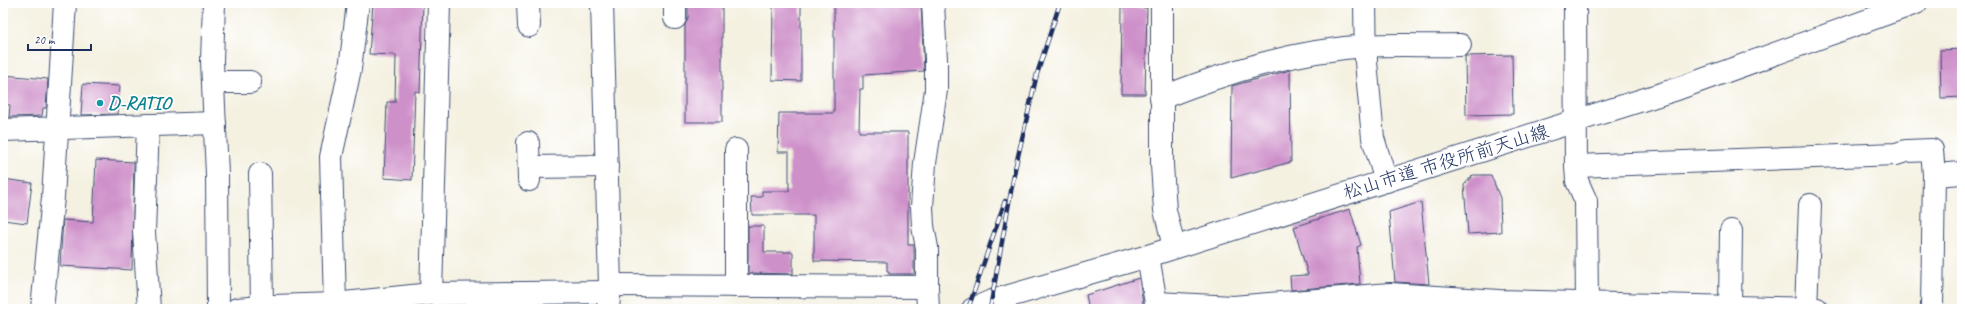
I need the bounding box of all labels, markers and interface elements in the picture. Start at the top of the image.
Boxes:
scale bar [28,26,91,52]
text: 20 m [34,32,56,48]
place label: D-RATIO [108,91,173,115]
marker: D-RATIO [95,98,105,108]
street label: 松山市道 市役所前天山線 [1340,119,1552,205]

